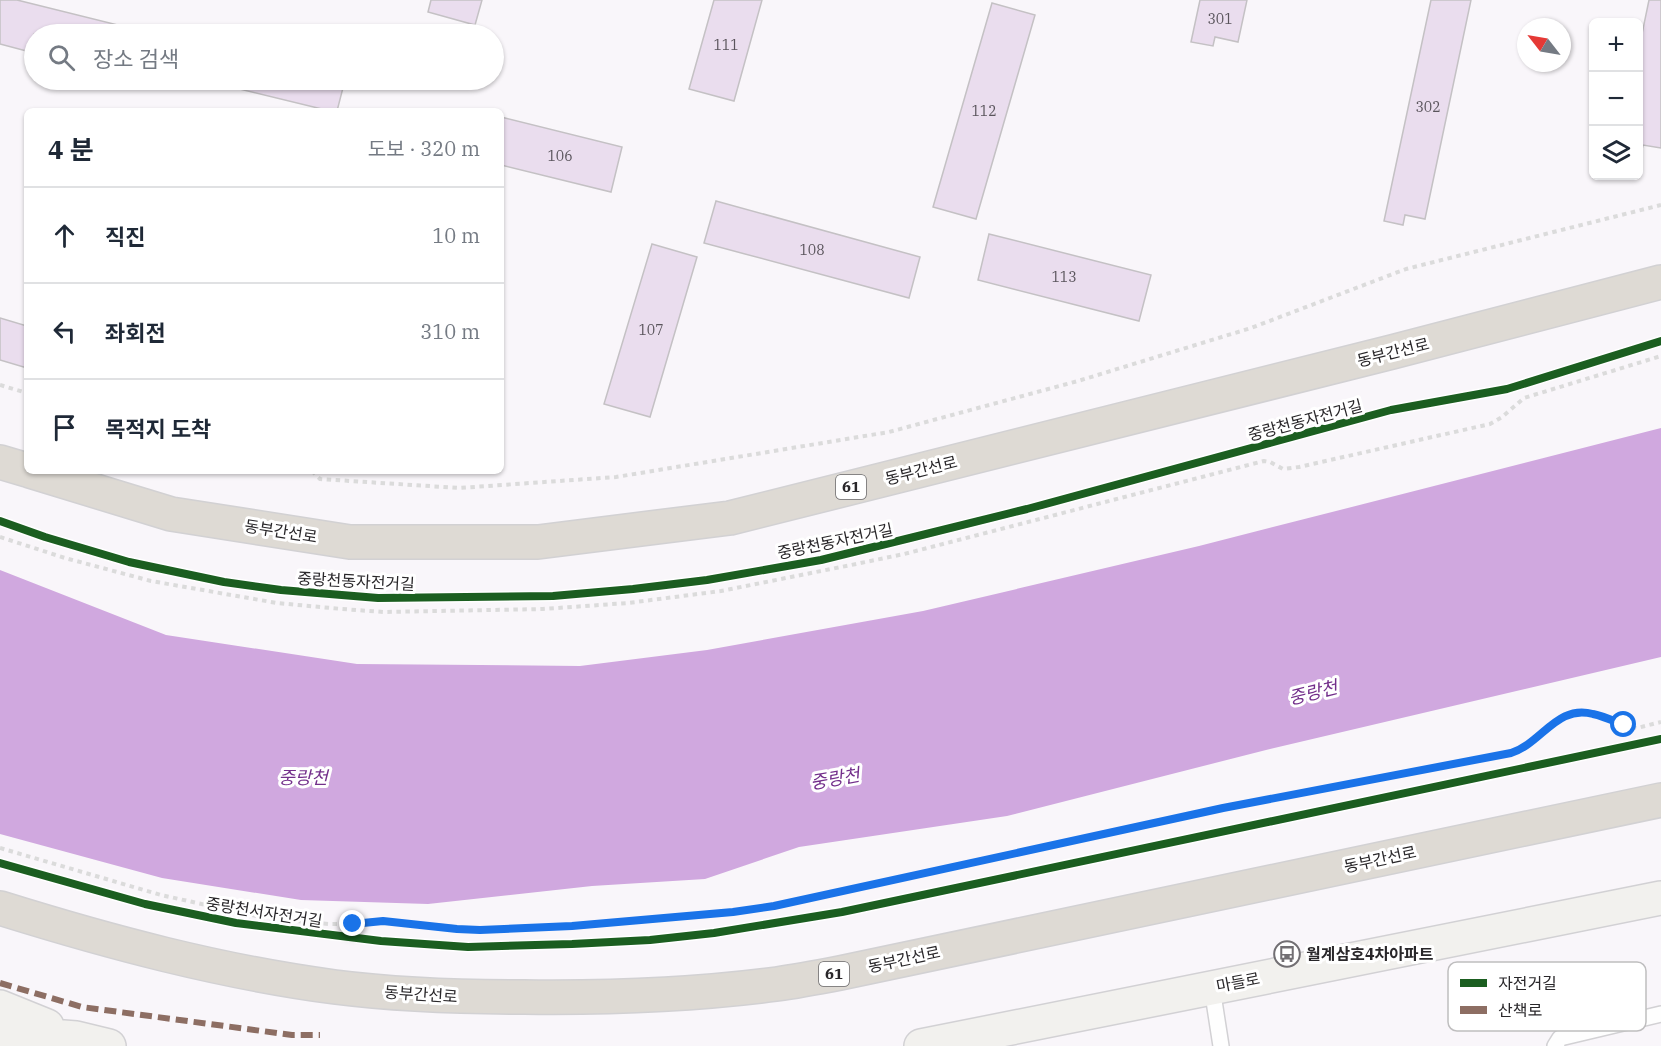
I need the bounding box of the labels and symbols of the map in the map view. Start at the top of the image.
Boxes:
house number: 301 [1207,10,1233,28]
north arrow [1517,18,1571,72]
house number: 111 [713,36,739,54]
house number: 302 [1415,98,1441,116]
house number: 112 [971,102,997,120]
house number: 106 [547,147,573,165]
house number: 108 [799,241,825,259]
house number: 113 [1051,268,1077,286]
house number: 107 [638,321,664,339]
street label: 동부간선로 [1355,333,1431,371]
street label: 중랑천동자전거길 [1246,395,1364,445]
street label: 동부간선로 [883,451,959,489]
road number: 61 [836,475,866,499]
street label: 동부간선로 [243,515,319,547]
street label: 중랑천동자전거길 [775,519,895,563]
street label: 중랑천동자전거길 [297,568,415,594]
water label: 중랑천 [1286,675,1342,710]
route start [1610,711,1636,737]
water label: 중랑천 [808,762,864,794]
water label: 중랑천 [278,766,330,789]
street label: 동부간선로 [1342,842,1418,876]
street label: 중랑천서자전거길 [204,893,324,931]
route end [339,910,365,936]
bus stop icon: 월계삼호4차아파트 [1272,939,1302,969]
street label: 동부간선로 [866,942,942,976]
place label: 월계삼호4차아파트 [1306,944,1434,964]
road number: 61 [819,962,849,986]
legend [1448,962,1646,1031]
street label: 마들로 [1214,968,1262,996]
text: 자전거길 [1498,973,1557,993]
street label: 동부간선로 [384,981,459,1007]
text: 산책로 [1498,1000,1542,1020]

